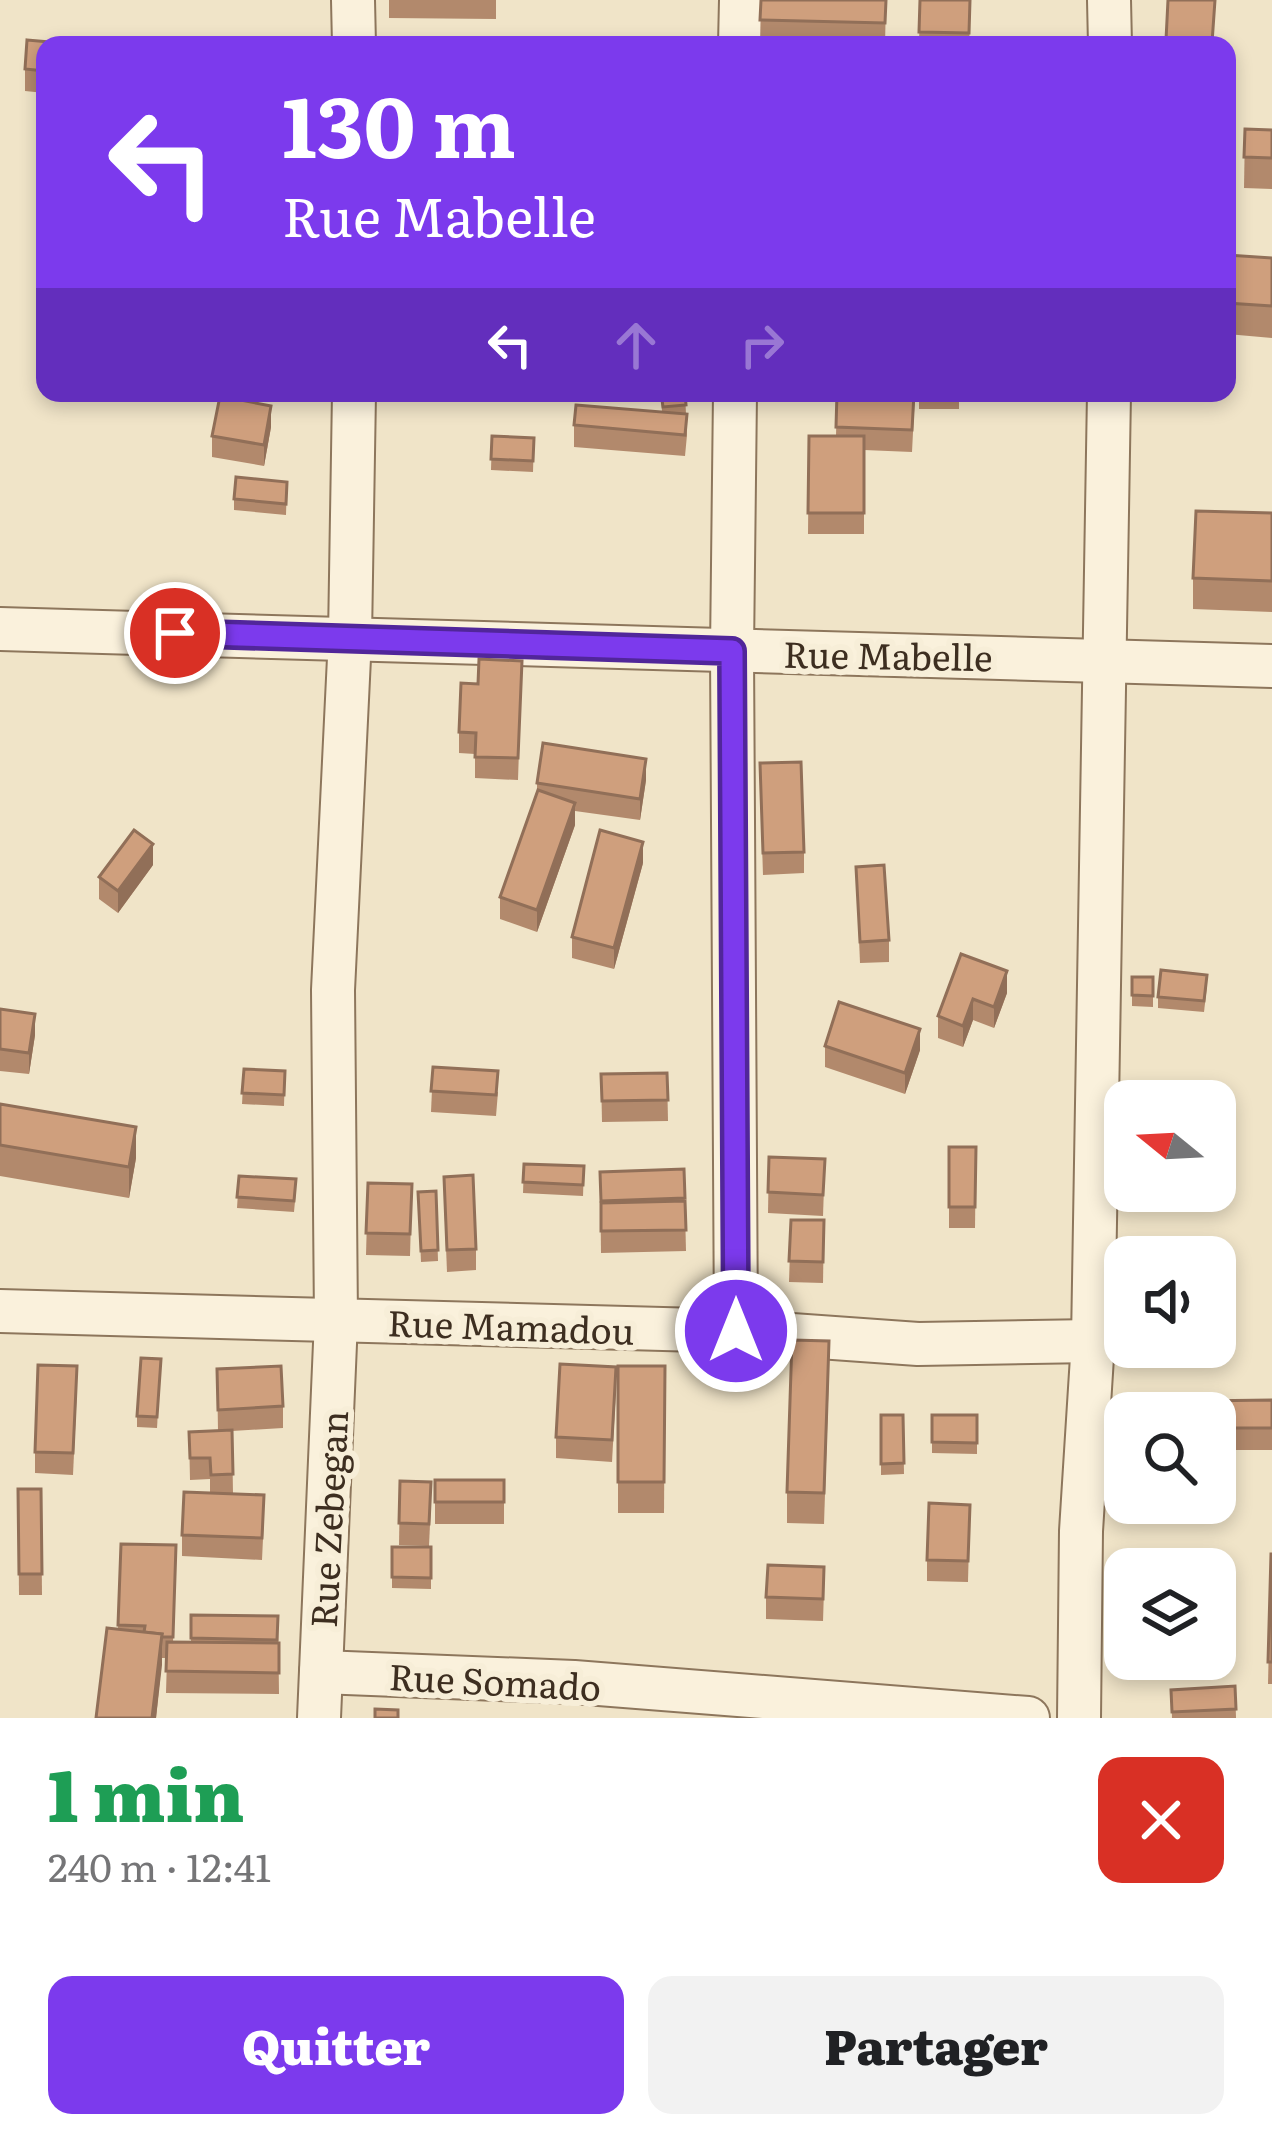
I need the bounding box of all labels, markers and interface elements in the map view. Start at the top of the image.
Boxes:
text: 130 m [282,59,516,184]
icon: left [84,84,240,240]
text: Rue Mabelle [282,173,596,254]
icon: left [477,312,543,378]
icon: ahead [603,312,669,378]
icon: right [729,312,795,378]
pin [124,582,226,684]
icon: arrive [142,600,208,666]
street label: Rue Mabelle [783,626,993,682]
north arrow [1104,1080,1236,1212]
map controls [1104,1080,1236,1680]
button: sound [1104,1236,1236,1368]
position arrow [673,1268,799,1394]
street label: Rue Mamadou [387,1294,635,1356]
button: search [1104,1392,1236,1524]
street label: Rue Zebegan [295,1409,359,1629]
button: layers [1104,1548,1236,1680]
street label: Rue Somado [388,1648,602,1712]
text: 1 min [48,1737,244,1844]
button: close [1098,1757,1224,1883]
text: 240 m · 12:41 [48,1836,271,1894]
button: Quitter [48,1976,624,2114]
button: Partager [648,1976,1224,2114]

